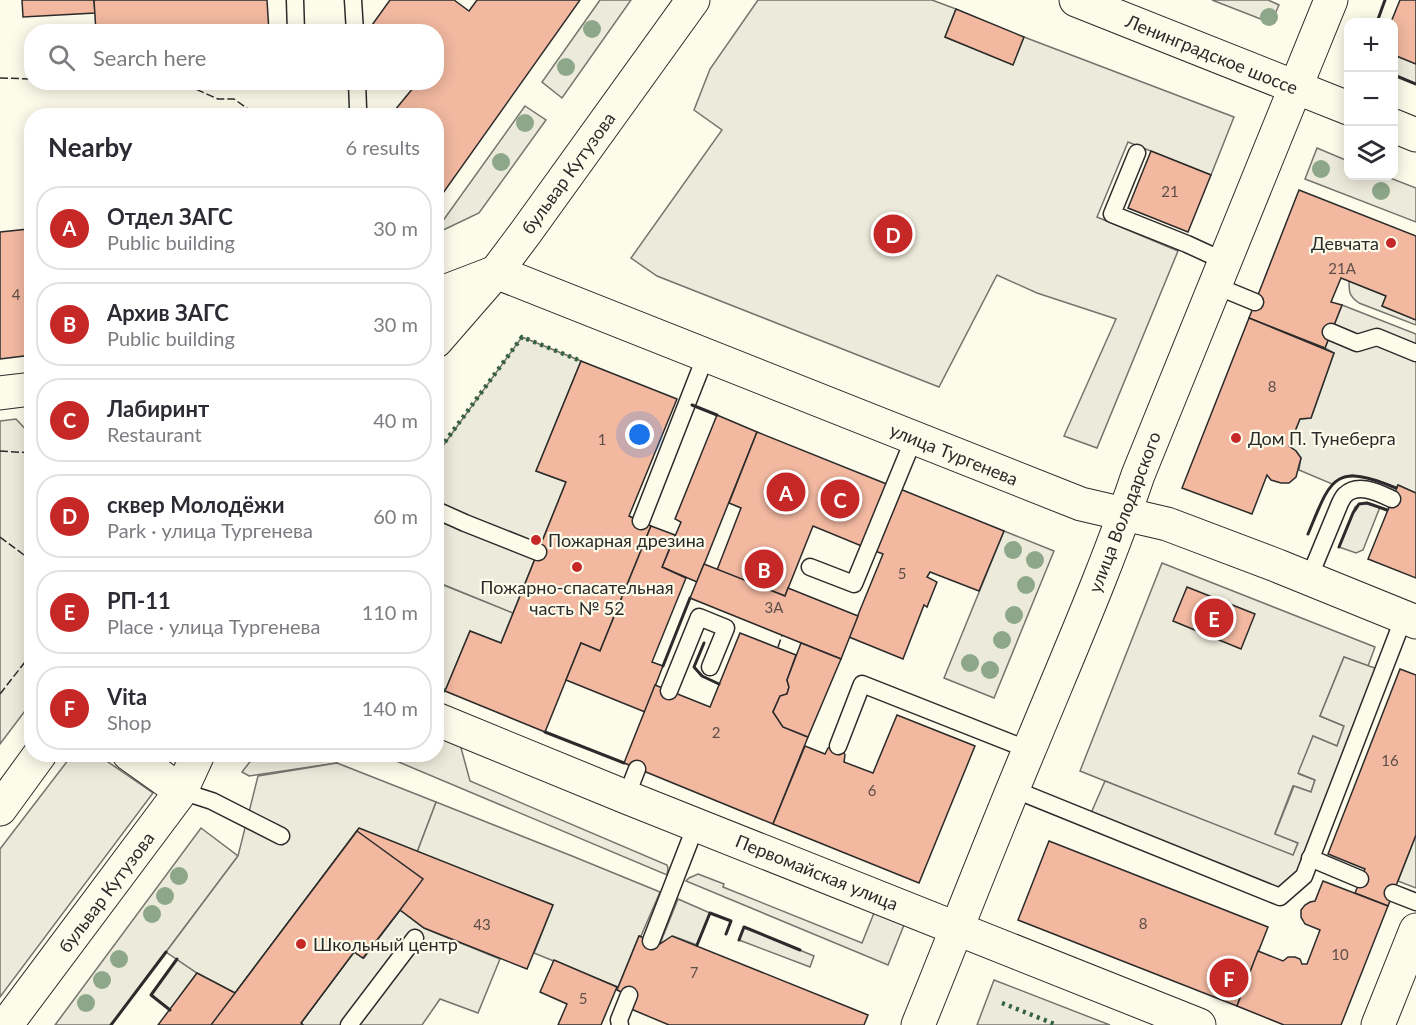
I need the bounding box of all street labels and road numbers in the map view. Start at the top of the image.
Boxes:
street label: Ленинградское шоссе [1122,9,1301,99]
street label: бульвар Кутузова [516,108,620,238]
street label: улица Тургенева [887,418,1021,490]
street label: улица Володарского [1083,428,1165,596]
street label: бульвар Кутузова [54,827,158,957]
street label: Первомайская улица [733,829,901,915]

